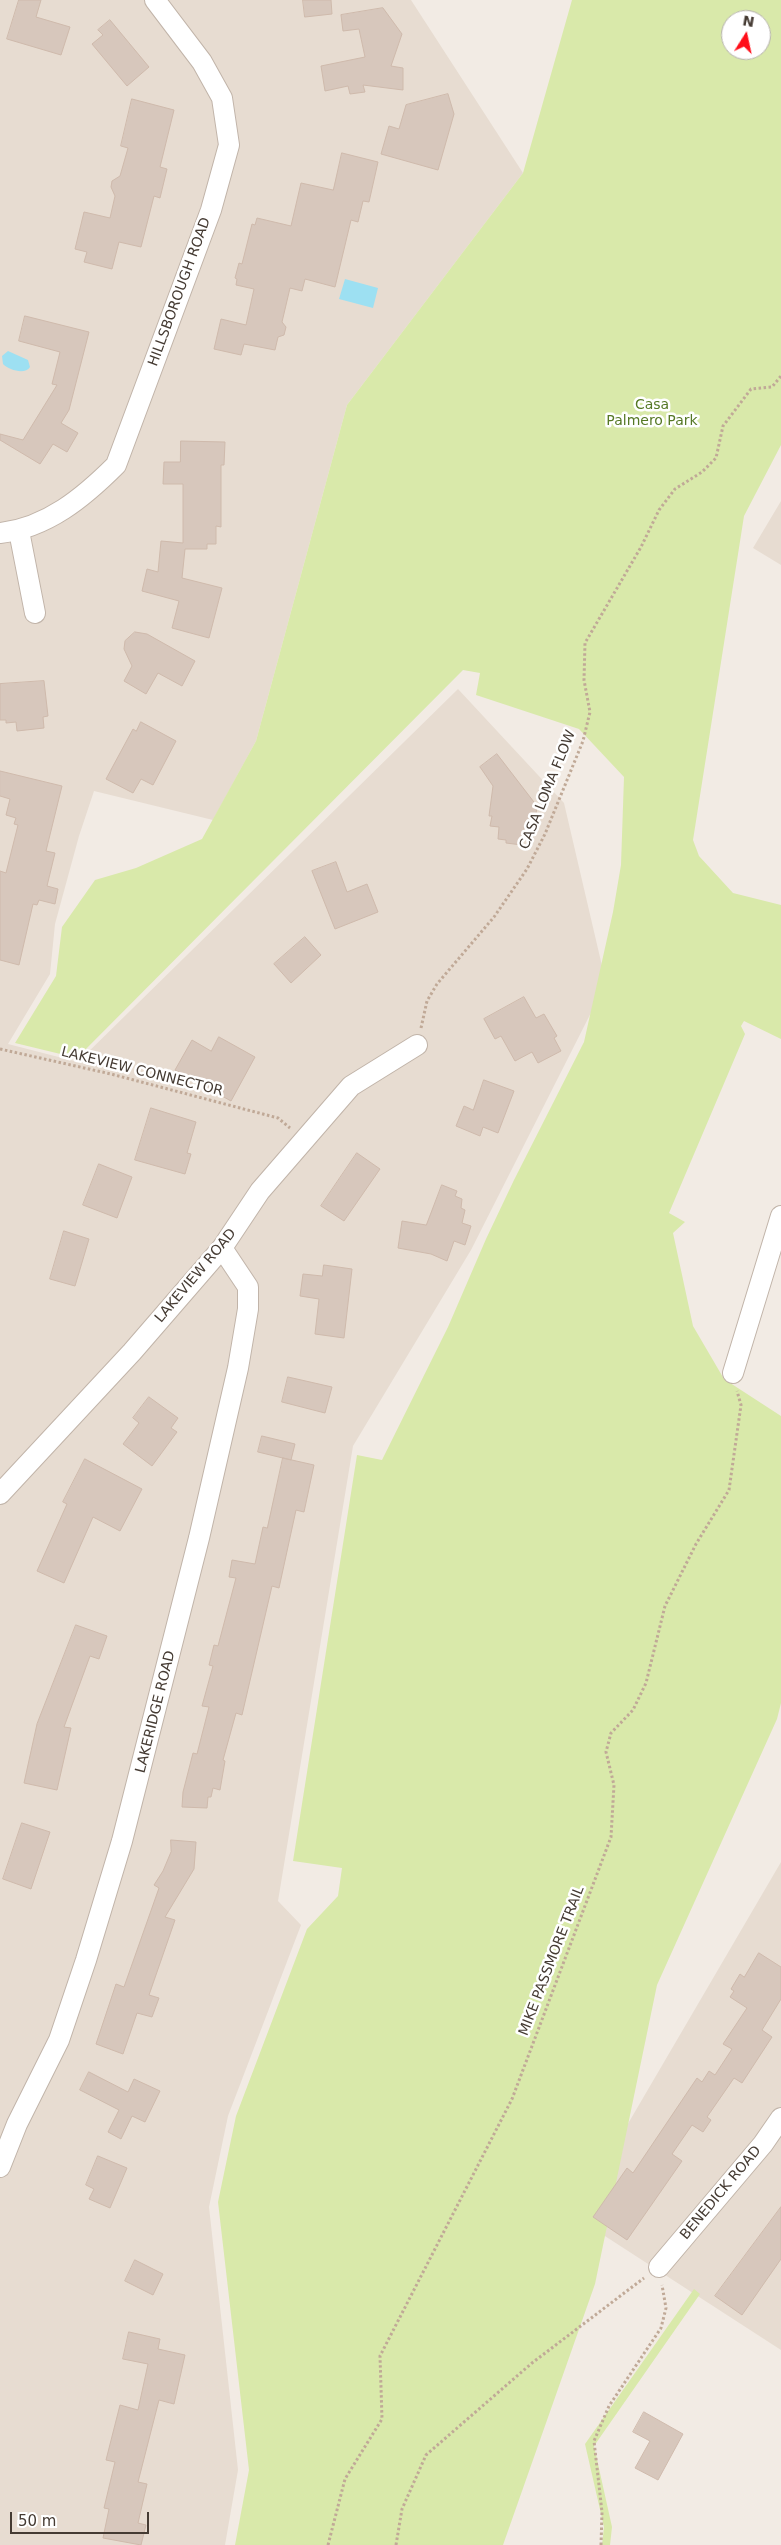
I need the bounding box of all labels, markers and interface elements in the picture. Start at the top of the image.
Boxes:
north arrow [721,10,771,60]
text: N [741,12,756,30]
street label: HILLSBOROUGH ROAD [145,215,215,369]
park label: Casa Palmero Park [606,397,698,430]
street label: CASA LOMA FLOW [516,728,580,852]
street label: LAKEVIEW CONNECTOR [59,1044,225,1100]
street label: LAKEVIEW ROAD [152,1226,240,1326]
street label: LAKERIDGE ROAD [133,1649,179,1775]
street label: MIKE PASSMORE TRAIL [516,1884,588,2038]
street label: BENEDICK ROAD [677,2143,765,2243]
scale bar [12,2502,151,2534]
text: 50 m [18,2512,56,2530]

